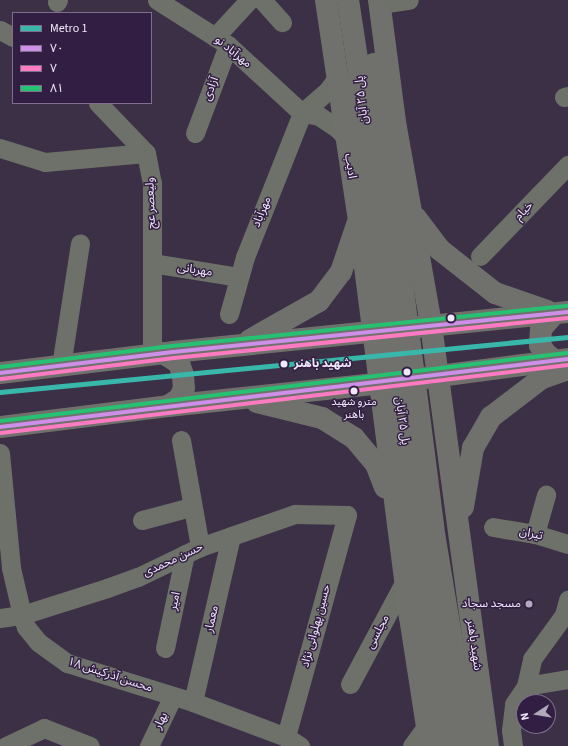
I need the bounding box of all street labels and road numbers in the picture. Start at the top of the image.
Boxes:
street label: مهرآباد نو [212,33,254,71]
street label: آزادی [200,75,222,103]
street label: پل ۲۵ آبان [352,75,372,125]
street label: ادیب [341,152,359,180]
street label: ولیعصر عج [143,177,159,229]
street label: مهرآباد [249,194,275,230]
street label: خیام [512,199,536,223]
street label: مهربانی [176,260,214,280]
street label: پل ۲۵ آبان [391,396,413,446]
street label: تیران [518,525,544,543]
street label: حسن محمدی [141,540,205,580]
street label: حسین پهلوانی نژاد [298,583,334,669]
street label: امیر [166,591,184,611]
street label: معمار [202,604,222,634]
street label: مجلسی [363,612,393,652]
street label: شهید باهنر [463,619,485,671]
street label: محسن آذرکیش ۱۸ [66,654,154,696]
street label: بهار [151,710,171,732]

